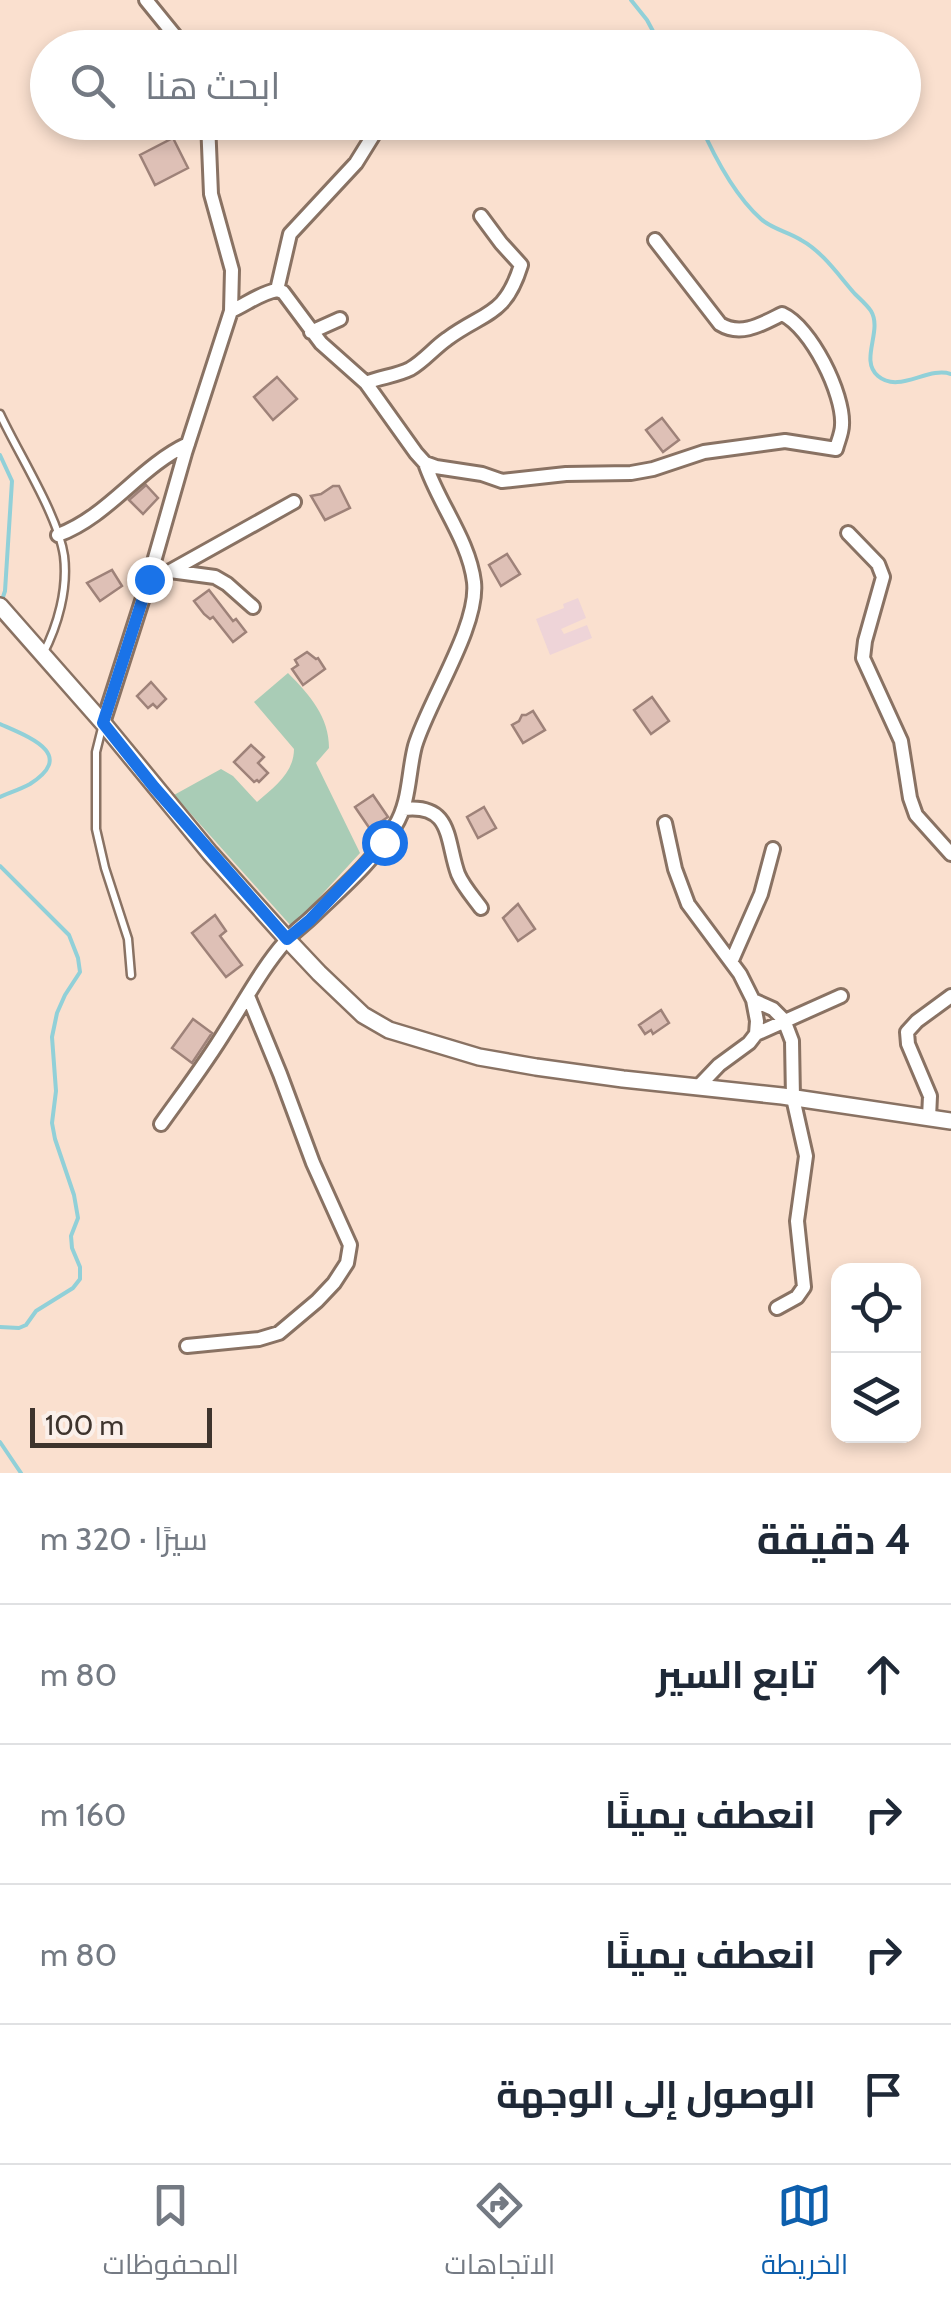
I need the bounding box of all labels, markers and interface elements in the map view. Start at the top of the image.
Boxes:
search box [30,30,921,140]
icon: search [65,58,120,113]
text: ابحث هنا [145,62,281,109]
route end [127,557,173,603]
route start [362,820,408,866]
map controls [831,1263,921,1443]
button: locate [831,1263,921,1353]
button: layers [831,1353,921,1443]
scale bar [30,1403,212,1448]
text: 100 m [45,1408,124,1442]
text: 4 دقيقة [757,1513,911,1565]
text: سيرًا · 320 m [40,1519,208,1558]
icon: ahead [856,1647,911,1702]
text: تابع السير [656,1651,816,1698]
text: 80 m [40,1655,117,1694]
icon: right [856,1787,911,1842]
text: انعطف يمينًا [605,1791,816,1838]
text: 160 m [40,1795,126,1834]
icon: right [856,1927,911,1982]
text: انعطف يمينًا [605,1931,816,1978]
text: 80 m [40,1935,117,1974]
icon: arrive [856,2067,911,2122]
text: الوصول إلى الوجهة [496,2071,816,2118]
tab: المحفوظات [103,2178,239,2290]
tab: الاتجاهات [445,2178,555,2290]
tab: الخريطة [761,2178,848,2290]

